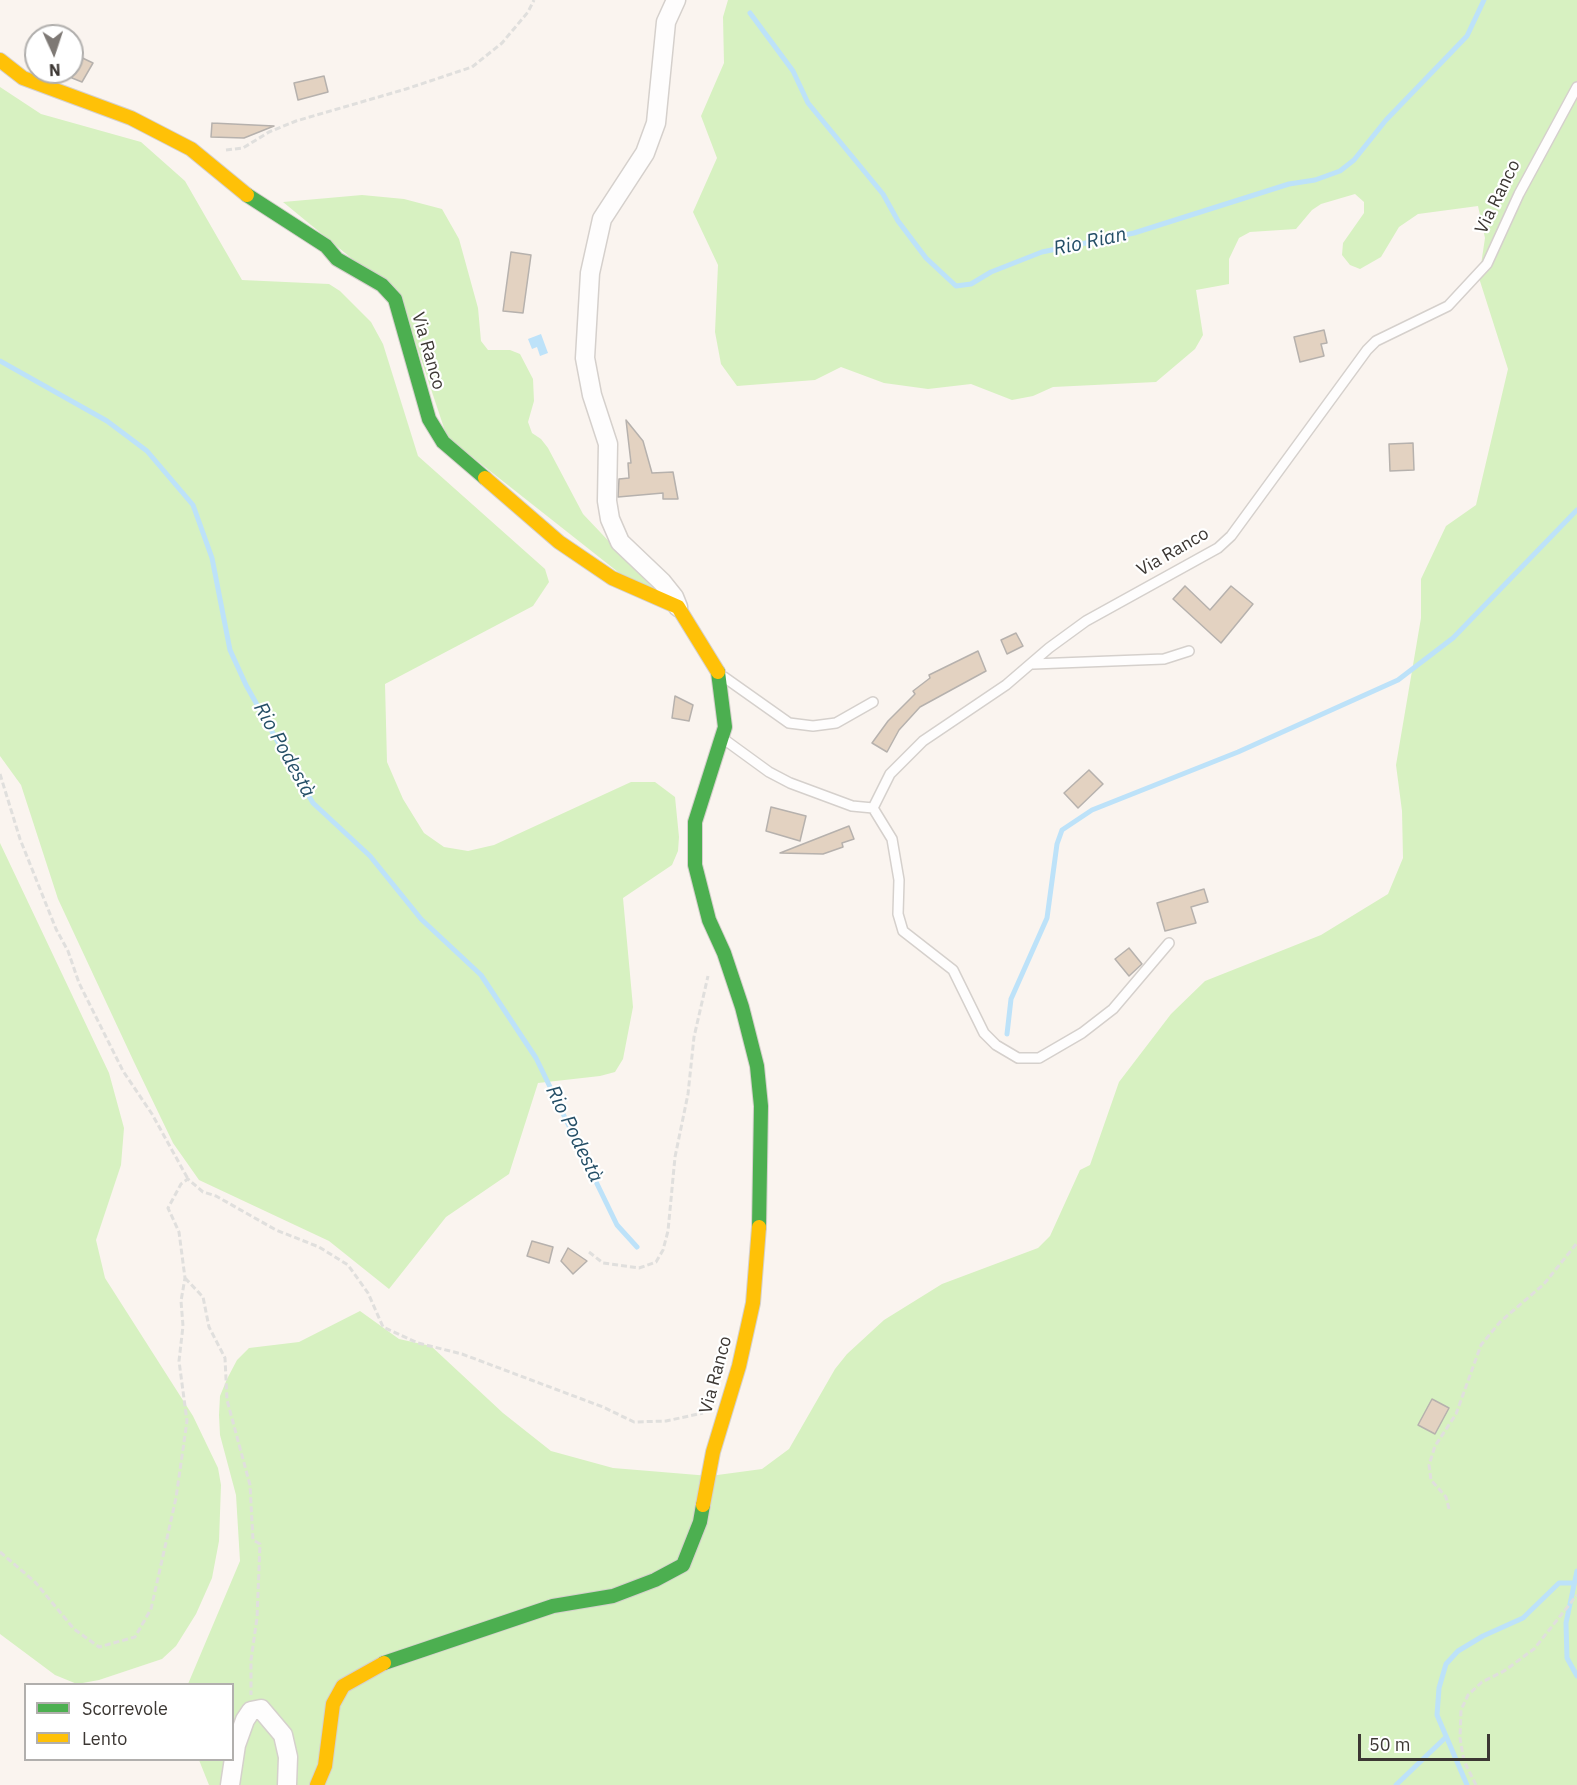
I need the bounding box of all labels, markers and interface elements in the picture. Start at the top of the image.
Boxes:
north arrow [24,24,84,84]
text: N [49,60,61,80]
street label: Via Ranco [1471,157,1525,237]
water label: Rio Rian [1051,223,1129,261]
street label: Via Ranco [407,310,449,392]
street label: Via Ranco [1133,523,1213,581]
water label: Rio Podestà [248,698,320,802]
water label: Rio Podestà [540,1082,608,1186]
street label: Via Ranco [695,1334,737,1416]
legend [24,1683,234,1761]
text: Scorrevole [82,1697,168,1720]
scale bar [1361,1722,1493,1760]
text: Lento [82,1727,127,1750]
text: 50 m [1369,1733,1411,1756]

